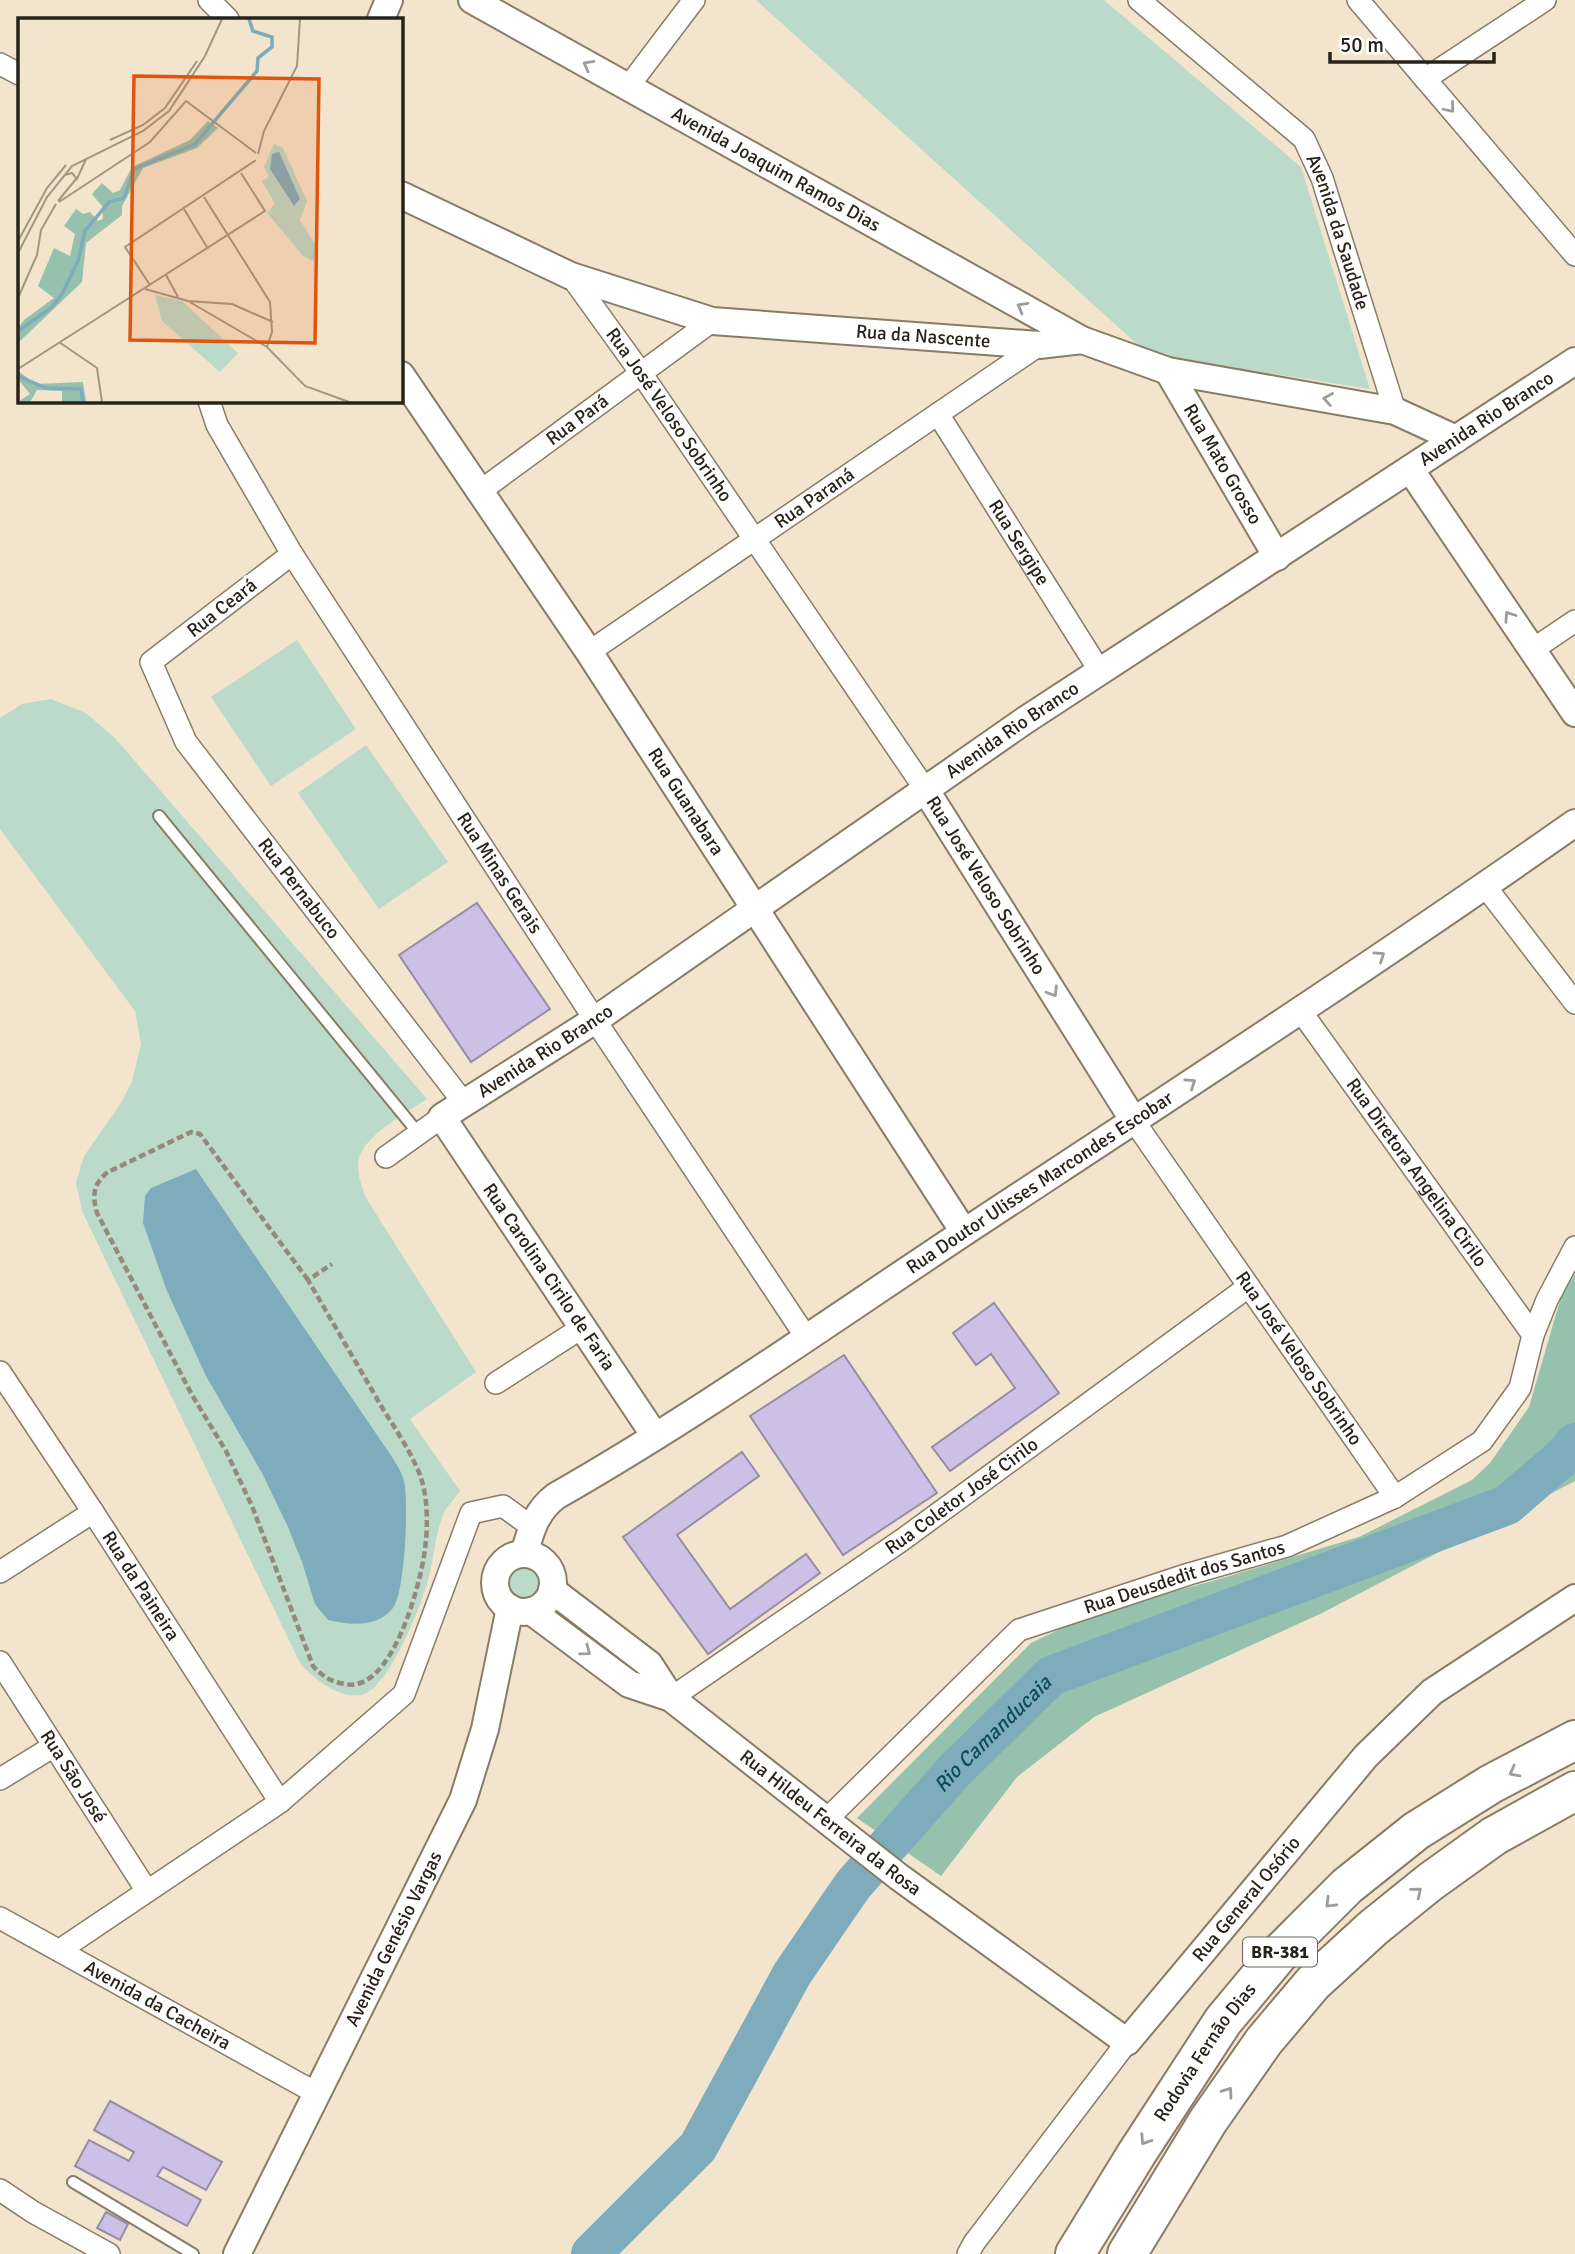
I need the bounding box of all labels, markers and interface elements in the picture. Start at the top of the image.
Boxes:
inset map [18,18,402,402]
scale bar [1330,21,1494,65]
text: 50 m [1340,32,1384,58]
one-way arrow [583,60,595,73]
one-way arrow [1442,100,1454,113]
street label: Avenida Joaquim Ramos Dias [667,102,885,237]
street label: Avenida da Saudade [1301,150,1375,313]
one-way arrow [1017,302,1029,315]
street label: Rua da Nascente [855,320,991,353]
street label: Rua José Veloso Sobrinho [600,323,738,507]
street label: Avenida Rio Branco [1414,366,1558,472]
street label: Rua Pará [541,389,613,451]
one-way arrow [1322,392,1334,407]
street label: Rua Mato Grosso [1178,399,1267,529]
street label: Rua Paraná [770,462,859,534]
street label: Rua Sergipe [983,495,1055,590]
street label: Rua Ceará [182,573,262,643]
one-way arrow [1505,611,1517,624]
street label: Avenida Rio Branco [941,676,1084,784]
street label: Rua Guanabara [642,743,729,860]
street label: Rua José Veloso Sobrinho [921,792,1051,979]
street label: Rua Minas Gerais [451,808,548,938]
street label: Rua Pernabuco [252,833,345,944]
one-way arrow [1372,952,1385,964]
one-way arrow [1044,984,1057,997]
street label: Avenida Rio Branco [473,999,618,1103]
street label: Rua Diretora Angelina Cirilo [1341,1073,1492,1272]
one-way arrow [1183,1078,1196,1091]
street label: Rua Doutor Ulisses Marcondes Escobar [902,1086,1178,1279]
street label: Rua Carolina Cirilo de Faria [477,1179,621,1375]
street label: Rua José Veloso Sobrinho [1230,1267,1368,1450]
street label: Rua Coletor José Cirilo [881,1432,1043,1560]
street label: Rua da Paineira [96,1526,185,1645]
street label: Rua Deusdedit dos Santos [1081,1535,1288,1620]
one-way arrow [578,1643,590,1656]
water label: Rio Camanducaia [928,1669,1058,1798]
street label: Rua São José [35,1725,112,1827]
street label: Rua Hildeu Ferreira da Rosa [735,1745,926,1901]
one-way arrow [1509,1763,1522,1777]
street label: Rua General Osório [1187,1831,1306,1967]
street label: Avenida Genésio Vargas [340,1847,448,2030]
one-way arrow [1410,1888,1422,1901]
one-way arrow [1325,1895,1338,1908]
road number: BR-381 [1243,1938,1317,1966]
street label: Avenida da Cacheira [80,1955,235,2055]
street label: Rodovia Fernão Dias [1149,1978,1261,2126]
one-way arrow [1220,2087,1232,2100]
one-way arrow [1141,2132,1154,2145]

